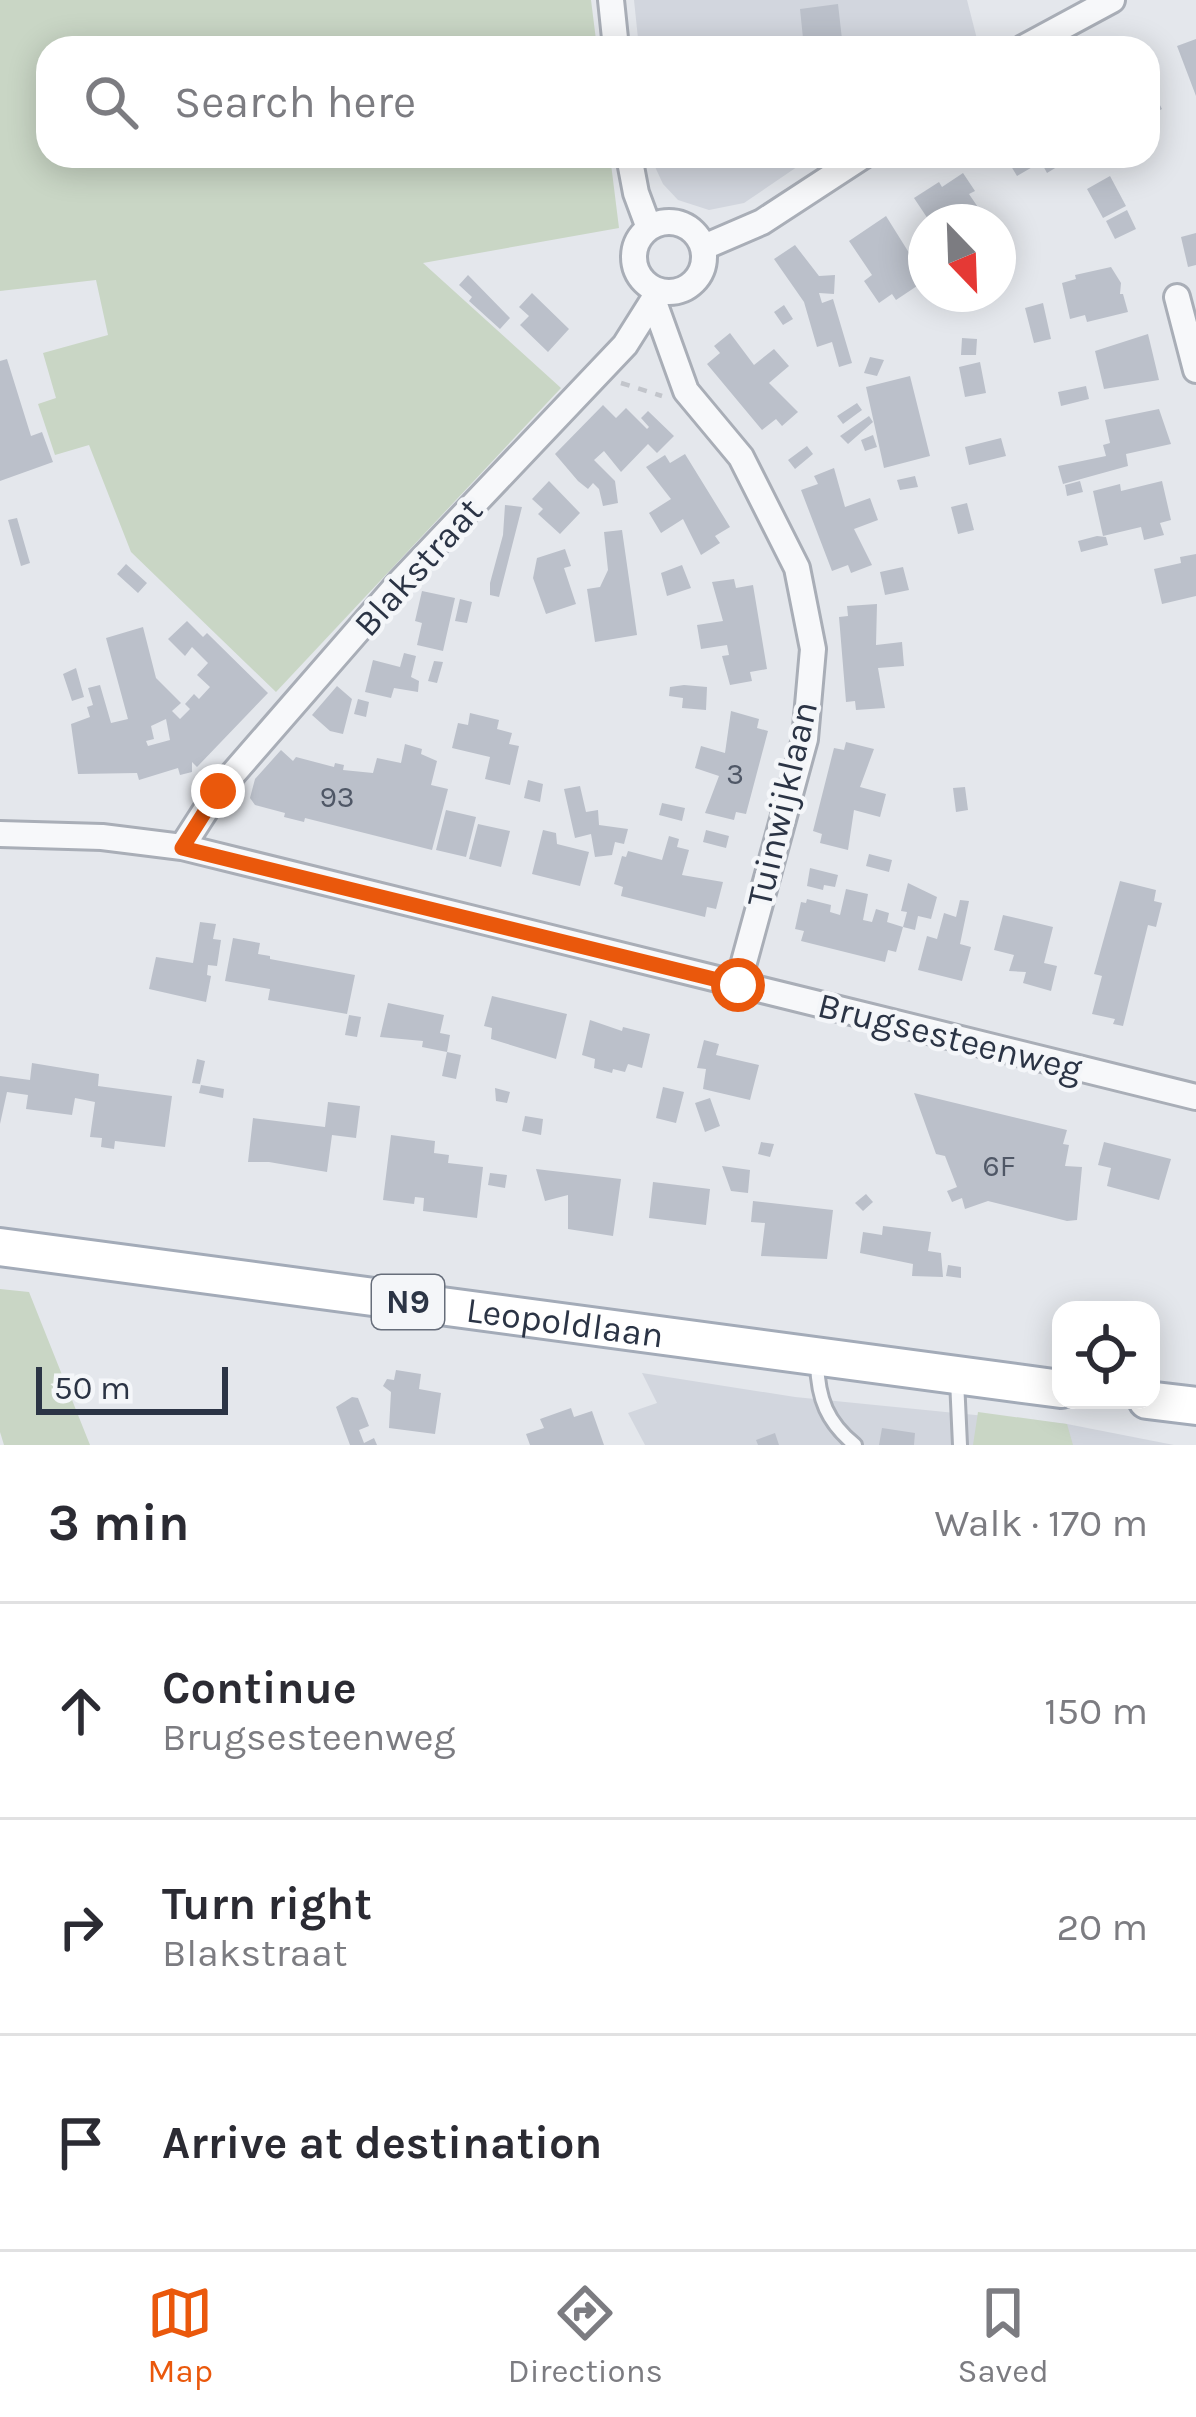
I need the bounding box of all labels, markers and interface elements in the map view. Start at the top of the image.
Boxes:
search box [36,36,1160,168]
icon: search [78,69,144,135]
text: Search here [174,76,416,128]
north arrow [908,204,1016,312]
street label: Blakstraat [345,489,491,645]
street label: Tuinwijklaan [738,697,826,911]
house number: 3 [726,756,744,792]
route end [191,764,245,818]
house number: 93 [319,779,355,815]
route start [711,958,765,1012]
street label: Brugsesteenweg [813,984,1087,1090]
house number: 6F [983,1148,1015,1184]
road number: N9 [372,1275,444,1329]
street label: Leopoldlaan [464,1289,666,1357]
map controls [1052,1301,1160,1409]
button: locate [1052,1301,1160,1409]
scale bar [36,1361,228,1414]
text: 50 m [54,1369,131,1407]
text: 3 min [48,1493,190,1553]
text: Walk · 170 m [934,1500,1148,1546]
text: Continue [162,1662,357,1714]
icon: ahead [48,1678,114,1744]
text: 150 m [1044,1688,1148,1734]
text: Brugsesteenweg [162,1714,456,1760]
text: Turn right [162,1878,372,1930]
icon: right [48,1894,114,1960]
text: 20 m [1057,1904,1148,1950]
text: Blakstraat [162,1930,347,1976]
icon: arrive [48,2110,114,2176]
text: Arrive at destination [162,2117,602,2169]
tab: Map [147,2280,213,2390]
tab: Directions [508,2280,663,2390]
tab: Saved [958,2280,1049,2390]

